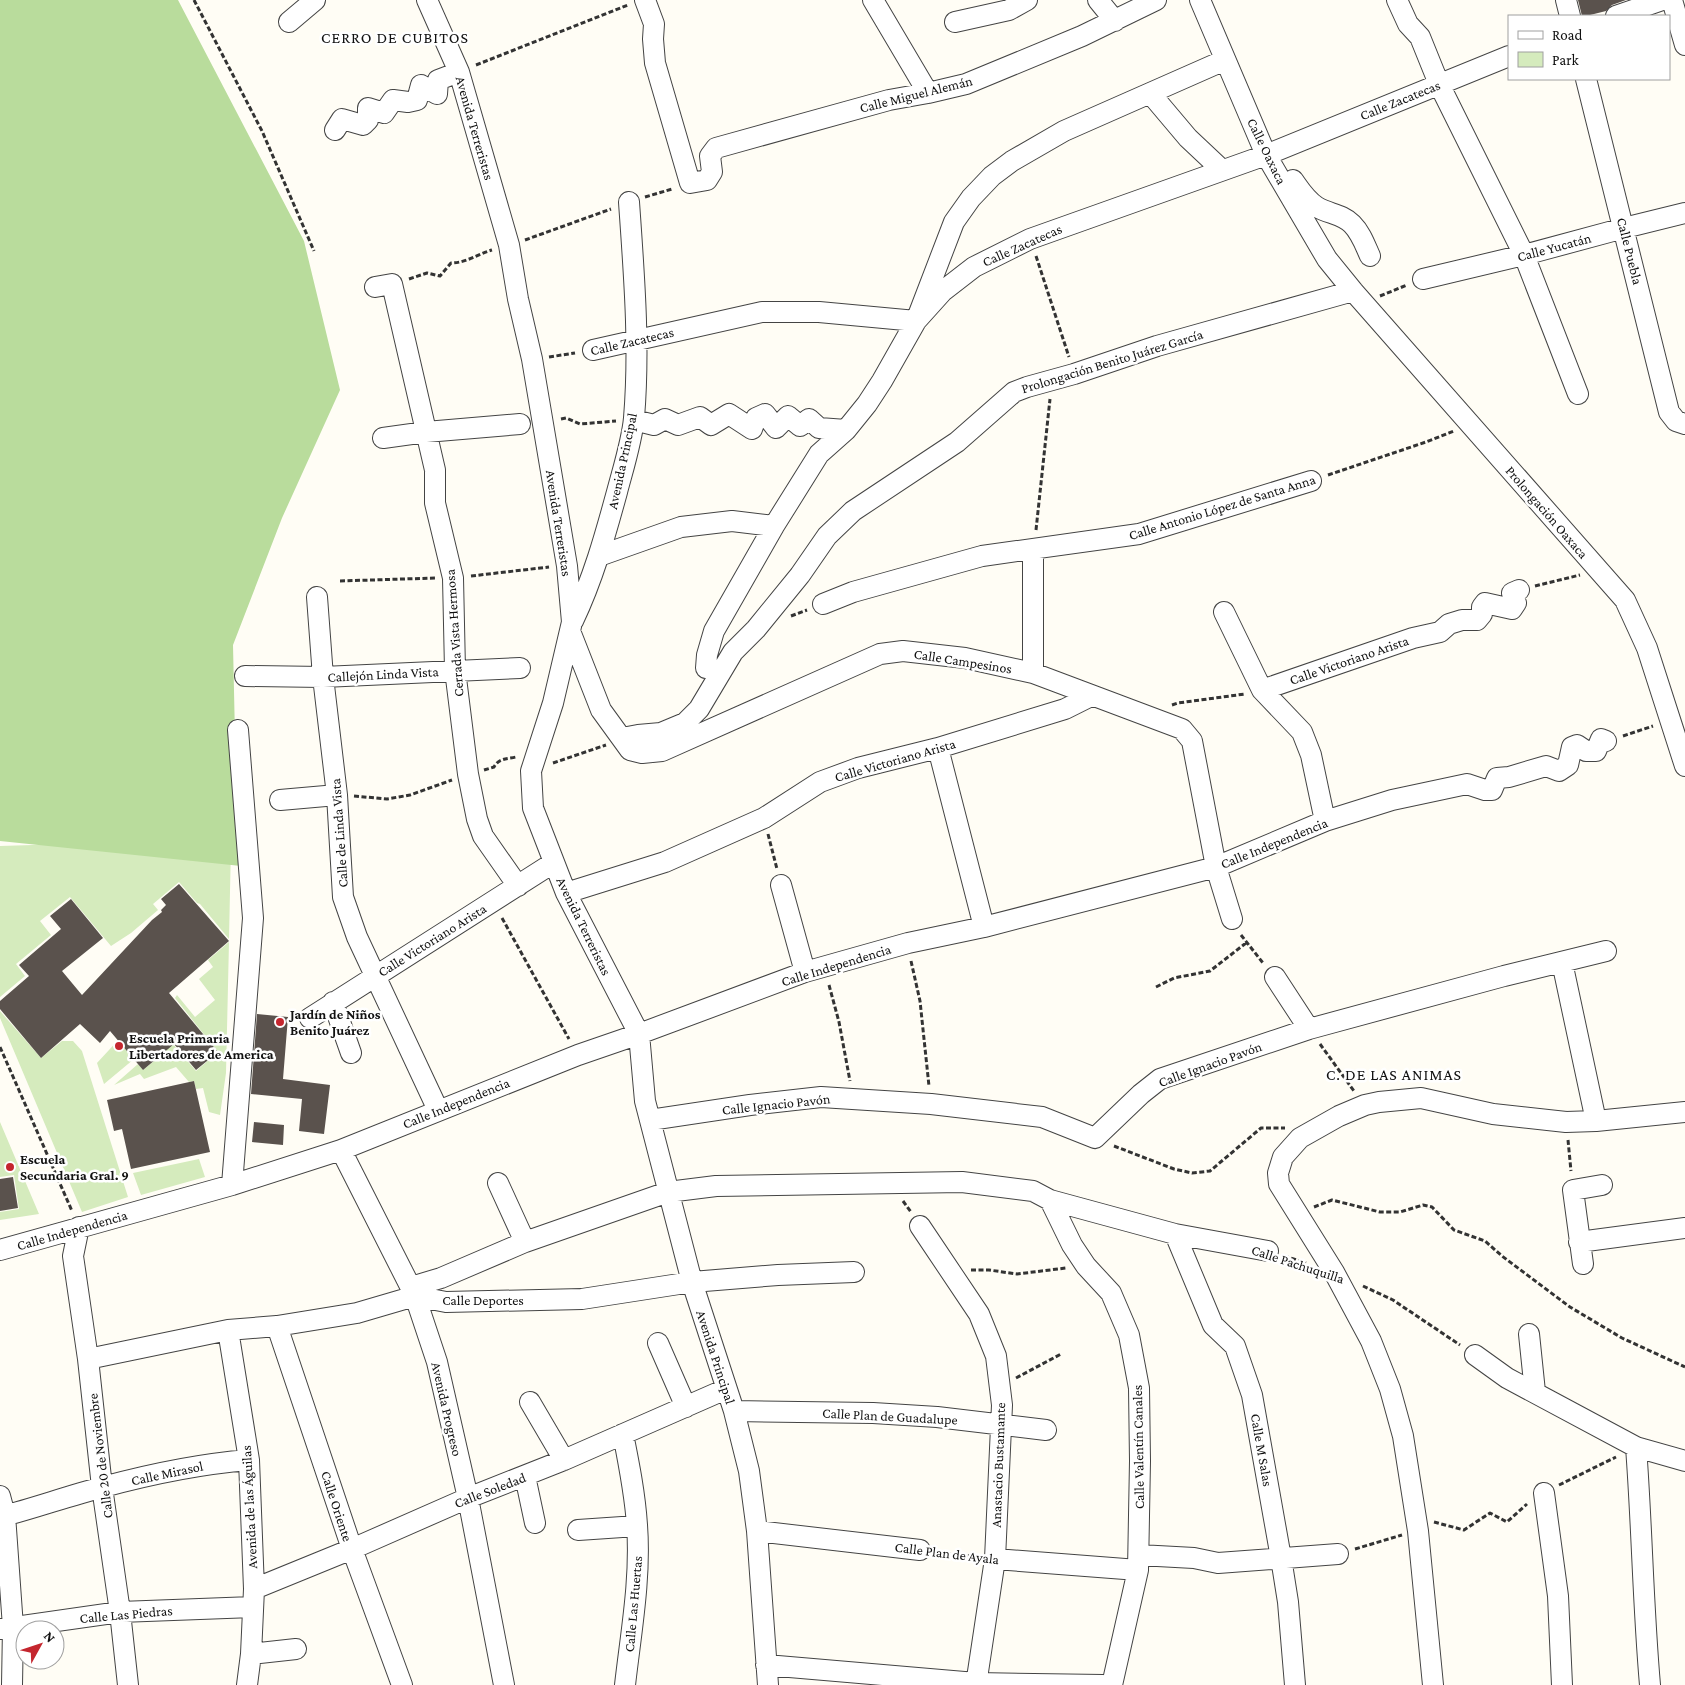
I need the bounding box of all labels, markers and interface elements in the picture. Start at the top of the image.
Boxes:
legend [1508,15,1670,80]
text: Road [1552,27,1583,43]
district label: CERRO DE CUBITOS [321,29,469,46]
text: Park [1552,52,1579,68]
street label: Calle Miguel Alemán [858,72,975,116]
street label: Avenida Terreristas [452,74,498,182]
street label: Calle Zacatecas [1357,77,1443,123]
street label: Calle Oaxaca [1244,115,1290,187]
street label: Calle Puebla [1614,216,1646,287]
street label: Calle Zacatecas [980,220,1064,270]
street label: Calle Yucatán [1515,229,1593,265]
street label: Calle Zacatecas [589,324,675,358]
street label: Prolongación Benito Juárez García [1019,326,1205,396]
street label: Avenida Principal [604,411,640,511]
street label: Prolongación Oaxaca [1502,462,1592,562]
street label: Avenida Terreristas [543,469,575,577]
street label: Calle Antonio López de Santa Anna [1127,471,1318,543]
street label: Cerrada Vista Hermosa [442,568,466,697]
street label: Calle Victoriano Arista [1287,632,1411,688]
street label: Calle Campesinos [913,645,1013,677]
street label: Callejón Linda Vista [327,663,440,686]
street label: Calle Victoriano Arista [833,735,958,785]
street label: Calle de Linda Vista [327,777,351,888]
street label: Calle Independencia [1218,814,1330,872]
street label: Avenida Terreristas [553,874,615,978]
street label: Calle Victoriano Arista [375,900,490,980]
street label: Calle Independencia [779,941,893,989]
place label: Jardín de Niños Benito Juárez [288,1006,381,1038]
marker: Jardín de Niños Benito Juárez [274,1016,286,1028]
place label: Escuela Primaria Libertadores de America [129,1030,274,1062]
street label: Calle Ignacio Pavón [1156,1038,1264,1090]
marker: Escuela Primaria Libertadores de America [113,1040,125,1052]
district label: C. DE LAS ANIMAS [1326,1066,1462,1083]
street label: Calle Independencia [400,1074,512,1132]
street label: Calle Ignacio Pavón [721,1090,831,1118]
place label: Escuela Secundaria Gral. 9 [20,1151,129,1183]
marker: Escuela Secundaria Gral. 9 [4,1161,16,1173]
street label: Calle Independencia [15,1206,130,1253]
street label: Calle Pachuquilla [1249,1241,1347,1287]
street label: Calle Deportes [442,1292,524,1308]
street label: Avenida Principal [693,1308,739,1406]
street label: Avenida Progreso [428,1360,466,1458]
street label: Calle Valentín Canales [1129,1385,1147,1509]
street label: Calle 20 de Noviembre [84,1393,116,1519]
street label: Anastacio Bustamante [988,1402,1008,1528]
street label: Calle Plan de Guadalupe [822,1404,958,1428]
street label: Calle M Salas [1248,1412,1276,1488]
street label: Avenida de las Águilas [238,1445,260,1569]
street label: Calle Mirasol [129,1457,205,1488]
street label: Calle Oriente [318,1469,356,1543]
street label: Calle Soledad [452,1469,529,1511]
street label: Calle Plan de Ayala [894,1539,1001,1567]
street label: Calle Las Huertas [621,1555,645,1653]
street label: Calle Las Piedras [79,1602,173,1626]
north arrow [15,1620,65,1670]
text: N [41,1628,59,1646]

